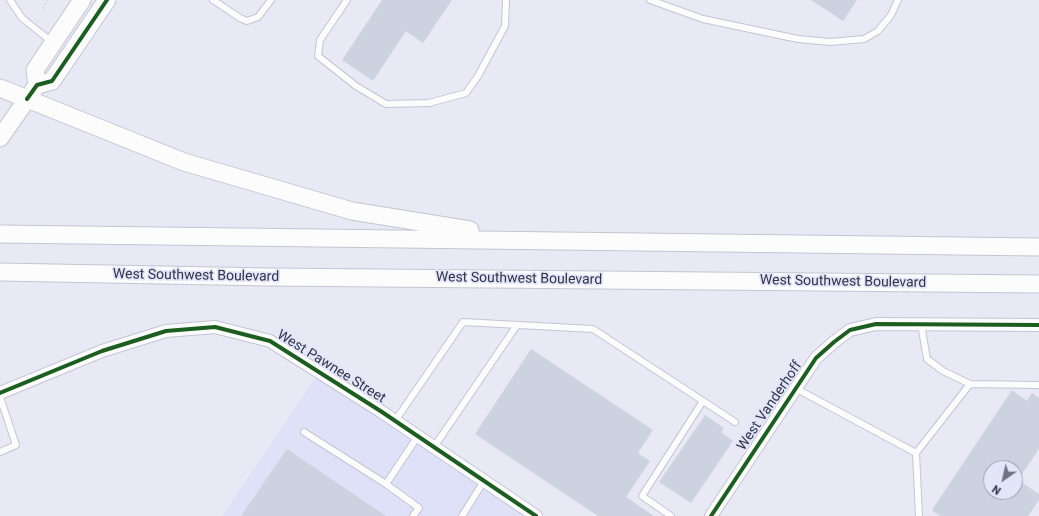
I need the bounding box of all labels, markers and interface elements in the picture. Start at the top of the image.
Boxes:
street label: West Southwest Boulevard [113,266,279,286]
street label: West Southwest Boulevard [436,269,602,289]
street label: West Southwest Boulevard [760,272,926,292]
street label: West Pawnee Street [274,327,388,407]
street label: West Vanderhoff [734,358,806,454]
north arrow [983,460,1023,500]
text: N [990,482,1003,497]

